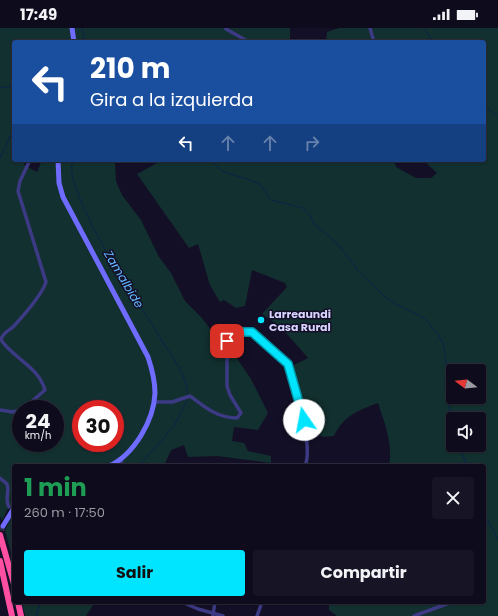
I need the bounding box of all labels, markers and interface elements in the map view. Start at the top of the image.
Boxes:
text: 17:49 [20,4,57,25]
text: 210 m [90,49,170,88]
icon: left [24,56,76,108]
text: Gira a la izquierda [90,87,253,112]
icon: left [175,132,197,154]
icon: ahead [217,132,239,154]
icon: ahead [259,132,281,154]
icon: right [301,132,323,154]
water label: Zamalbide [100,246,148,312]
place label: Larreaundi Casa Rural [269,306,331,335]
marker: Larreaundi Casa Rural [256,315,266,325]
pin [210,324,244,358]
icon: arrive [216,330,238,352]
north arrow [446,364,486,404]
map controls [446,364,486,452]
position arrow [283,399,325,441]
speed limit sign: 30 [72,400,124,452]
text: 24 [26,407,50,435]
button: sound [446,412,486,452]
text: km/h [25,428,51,443]
text: 1 min [24,471,87,504]
button: close [432,477,474,519]
text: 260 m · 17:50 [24,503,105,522]
button: Salir [24,550,245,596]
button: Compartir [253,550,474,596]

